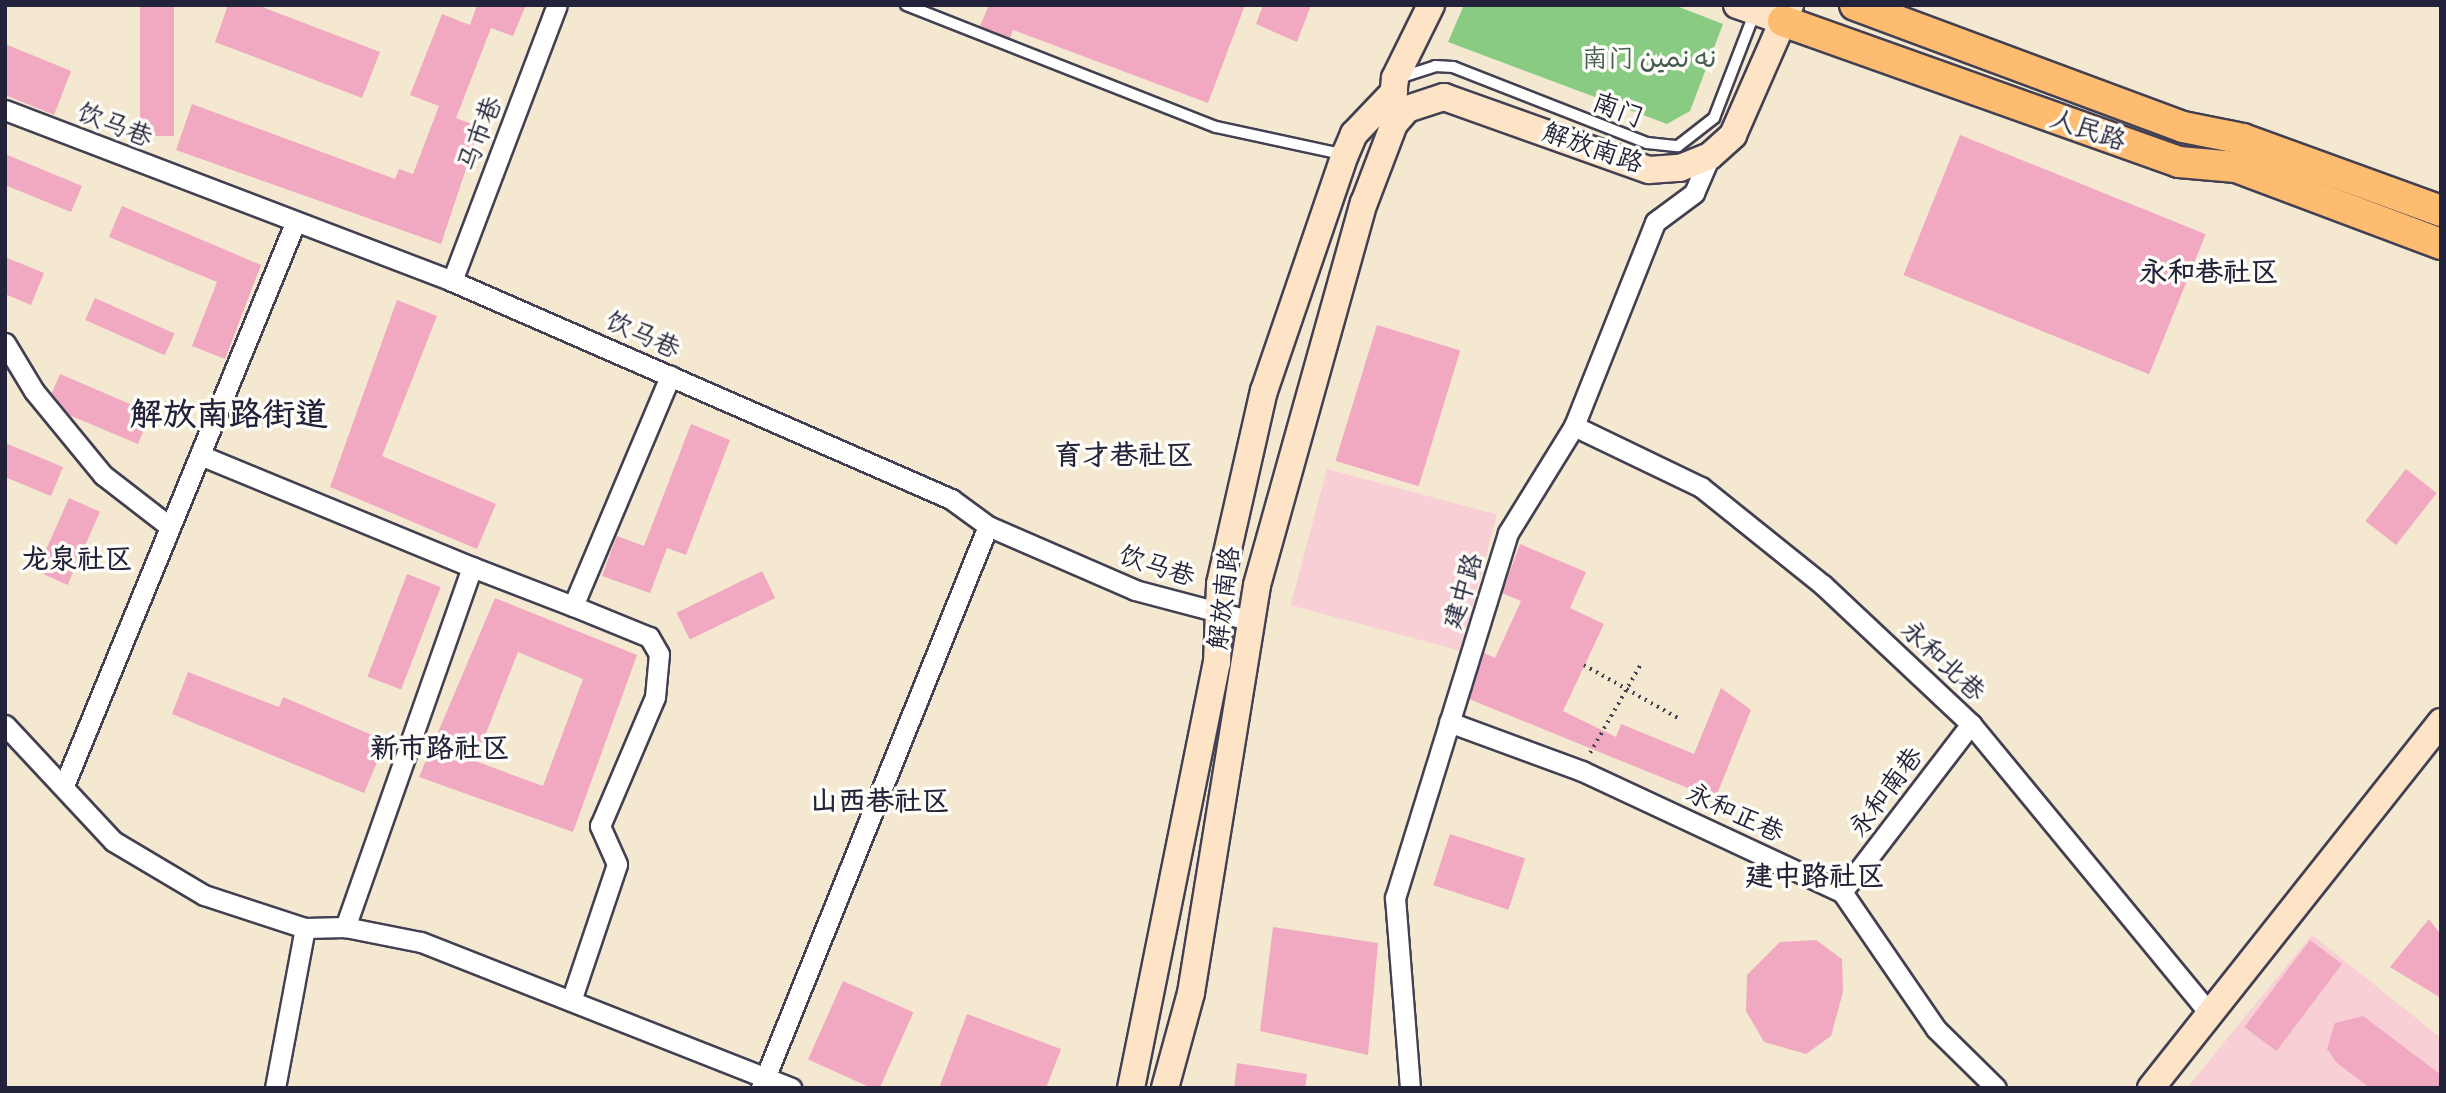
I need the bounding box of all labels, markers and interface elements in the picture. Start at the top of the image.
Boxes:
park label: 南门 نە نمين [1582,43,1716,75]
street label: 南门 [1588,86,1648,134]
street label: 马市巷 [451,92,509,176]
street label: 饮马巷 [73,96,157,154]
street label: 人民路 [2046,103,2130,157]
street label: 解放南路 [1539,116,1647,180]
district label: 永和巷社区 [2139,254,2279,288]
street label: 饮马巷 [601,305,685,365]
district label: 解放南路街道 [130,394,328,434]
district label: 育才巷社区 [1054,437,1194,471]
street label: 饮马巷 [1115,539,1199,593]
district label: 龙泉社区 [21,541,133,575]
street label: 解放南路 [1202,544,1246,652]
street label: 建中路 [1437,549,1489,633]
street label: 永和北巷 [1894,614,1992,708]
district label: 新市路社区 [370,730,510,764]
street label: 永和南巷 [1842,741,1930,843]
street label: 永和正巷 [1681,777,1789,849]
district label: 山西巷社区 [810,783,950,817]
district label: 建中路社区 [1745,858,1885,892]

